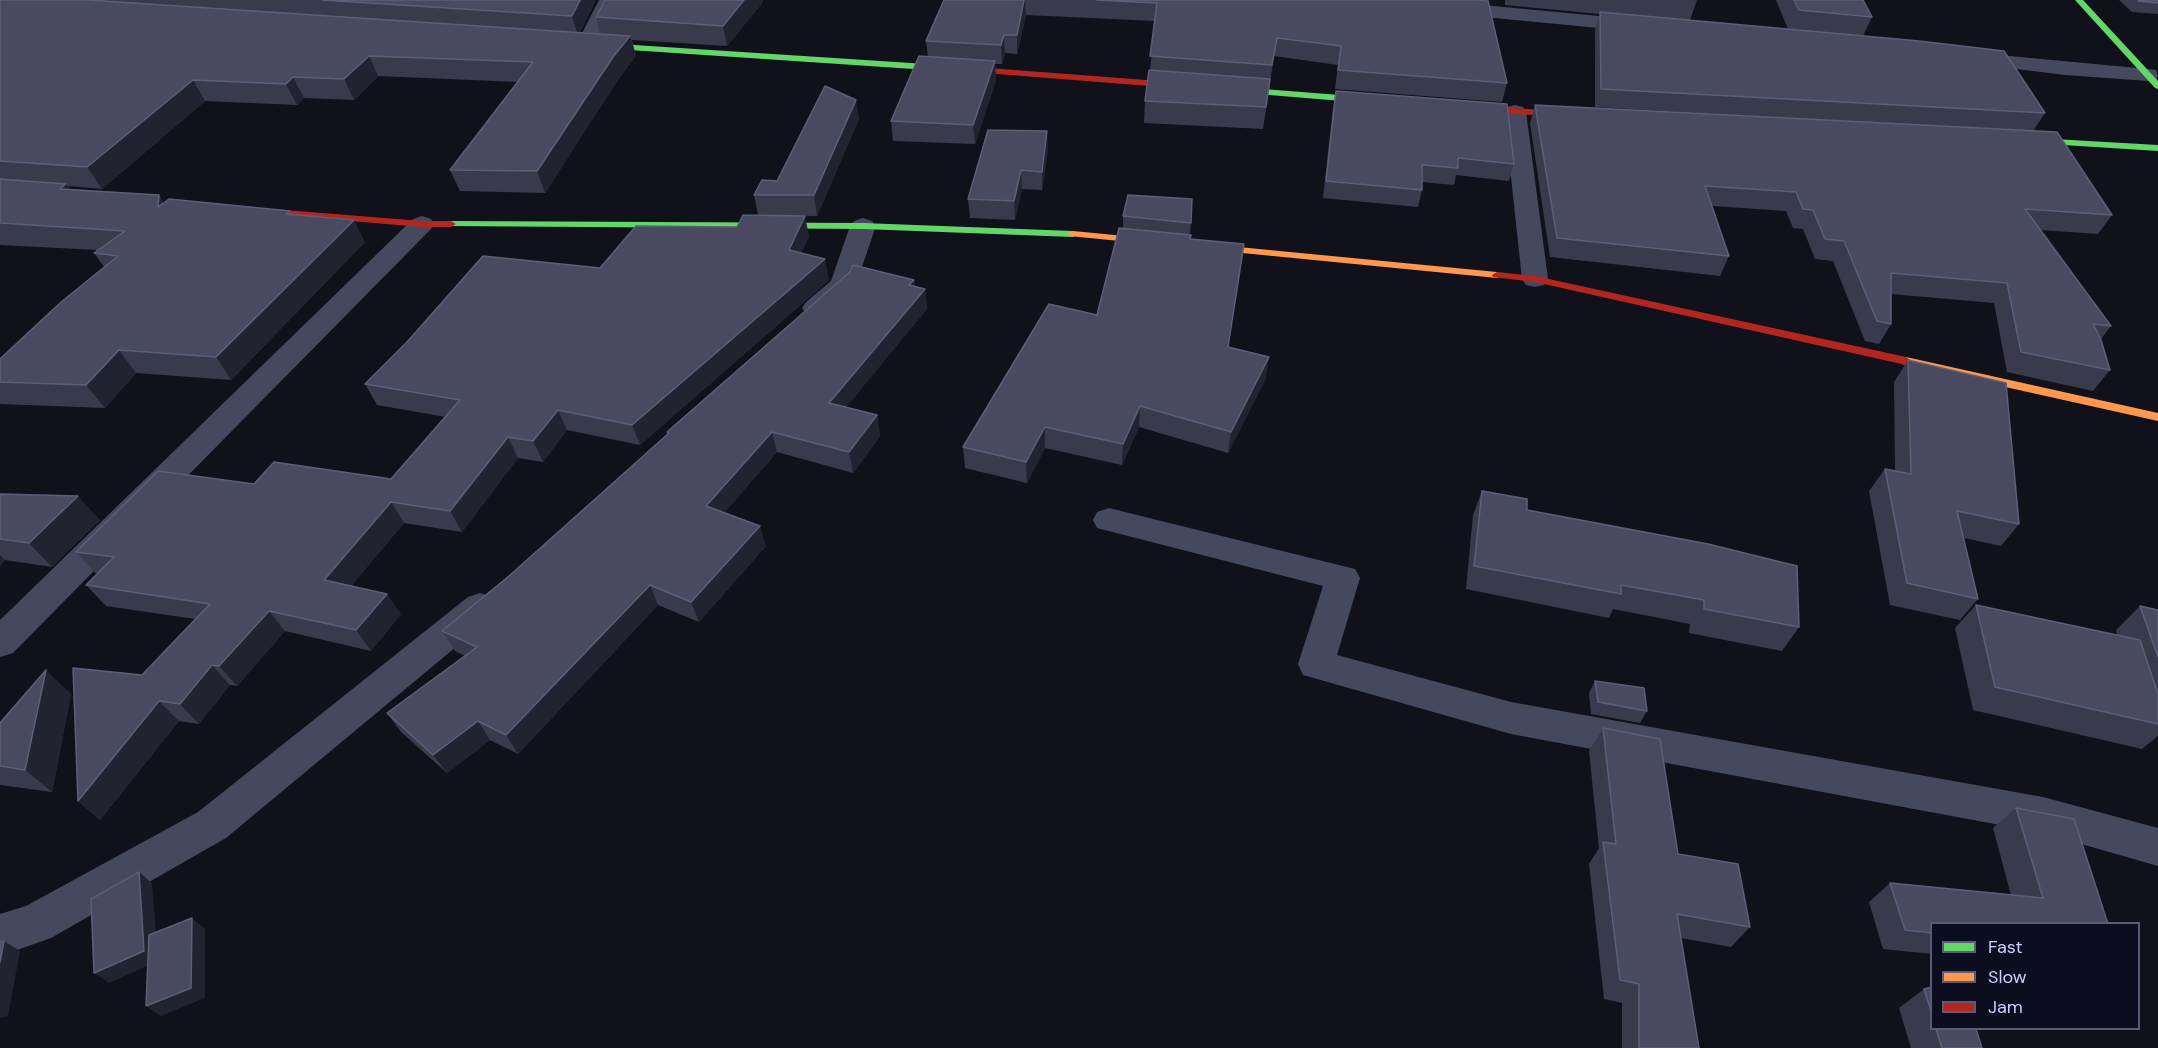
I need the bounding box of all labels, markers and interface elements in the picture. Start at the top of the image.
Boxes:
legend [1930,922,2140,1030]
text: Fast [1988,935,2023,959]
text: Slow [1988,965,2027,989]
text: Jam [1988,995,2023,1019]

